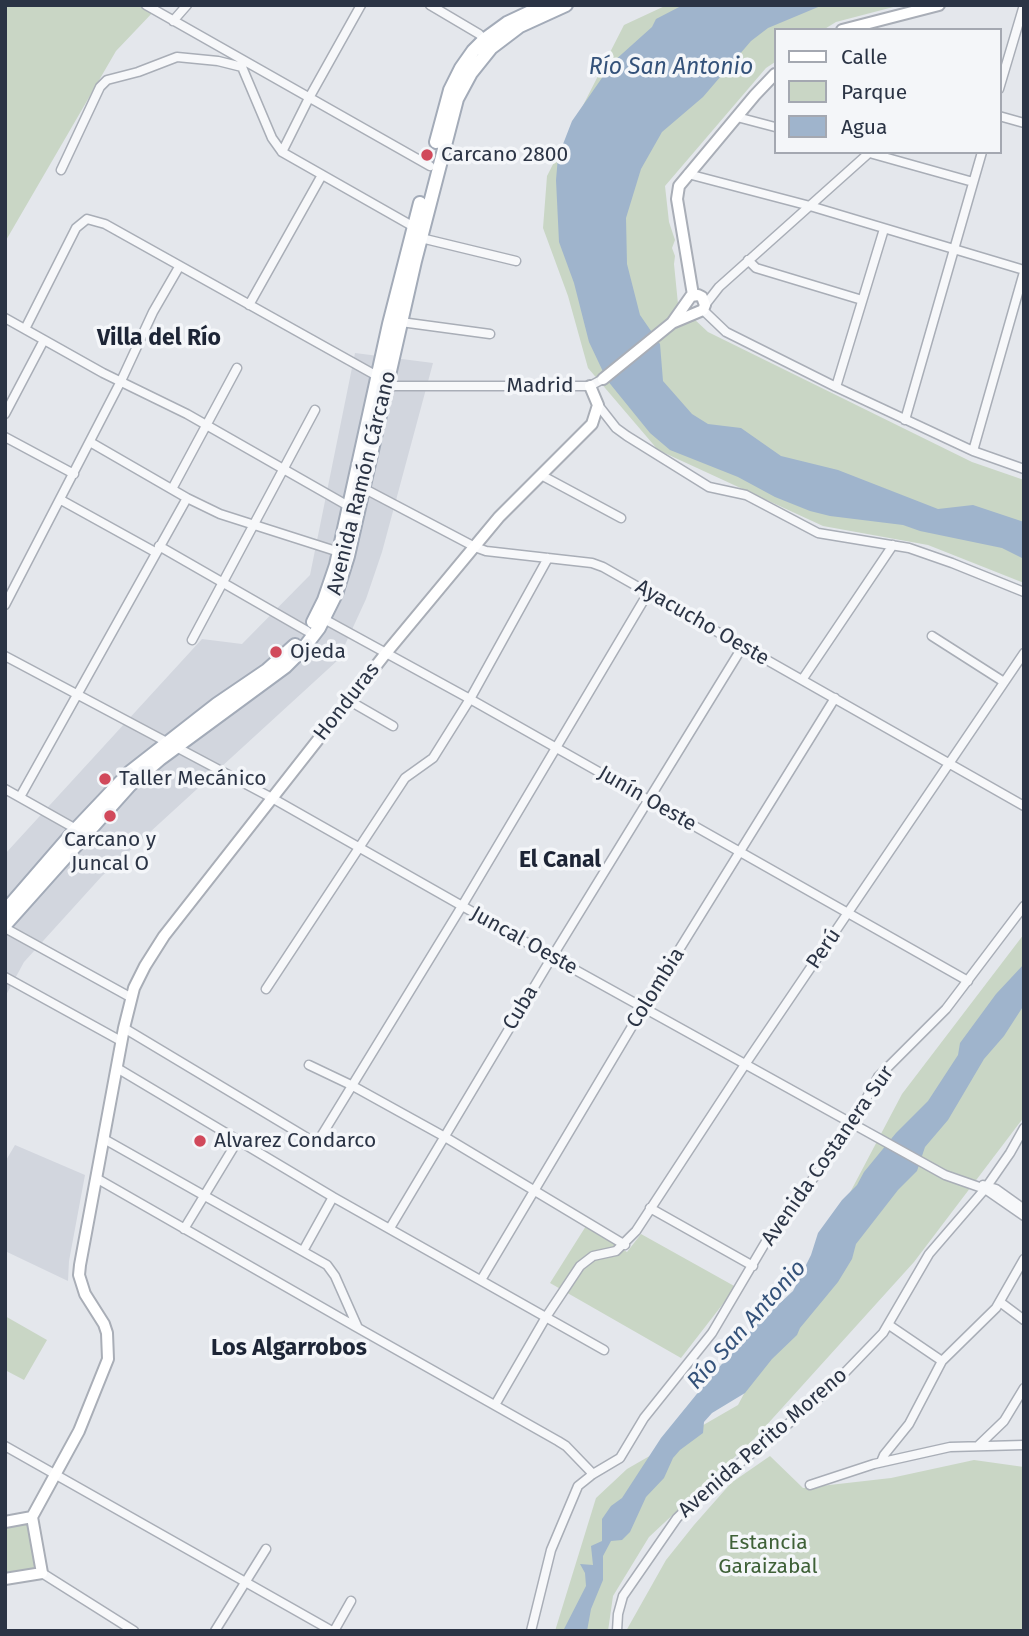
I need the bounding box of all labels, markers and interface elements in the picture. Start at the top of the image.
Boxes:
legend [774,28,1001,154]
text: Calle [841,44,887,70]
water label: Río San Antonio [589,54,753,82]
text: Parque [841,79,907,105]
text: Agua [841,114,887,140]
place label: Carcano 2800 [441,142,568,168]
marker: Carcano 2800 [419,147,435,163]
district label: Villa del Río [97,325,221,353]
street label: Avenida Ramón Cárcano [322,368,402,598]
street label: Madrid [507,373,573,399]
street label: Ayacucho Oeste [631,575,773,671]
place label: Ojeda [290,639,346,665]
marker: Ojeda [268,644,284,660]
street label: Honduras [309,658,385,746]
street label: Junín Oeste [593,761,701,837]
place label: Taller Mecánico [119,766,266,792]
marker: Taller Mecánico [97,771,113,787]
marker: Carcano y Juncal O [102,808,118,824]
place label: Carcano y Juncal O [64,827,156,877]
district label: El Canal [519,847,601,875]
street label: Juncal Oeste [466,901,582,981]
street label: Perú [801,924,847,974]
street label: Colombia [622,943,690,1033]
street label: Cuba [498,981,544,1035]
street label: Avenida Costanera Sur [756,1061,900,1251]
place label: Alvarez Condarco [214,1128,376,1154]
marker: Alvarez Condarco [192,1133,208,1149]
water label: Río San Antonio [682,1255,812,1395]
district label: Los Algarrobos [211,1335,367,1363]
street label: Avenida Perito Moreno [673,1363,853,1523]
park label: Estancia Garaizabal [718,1530,818,1580]

